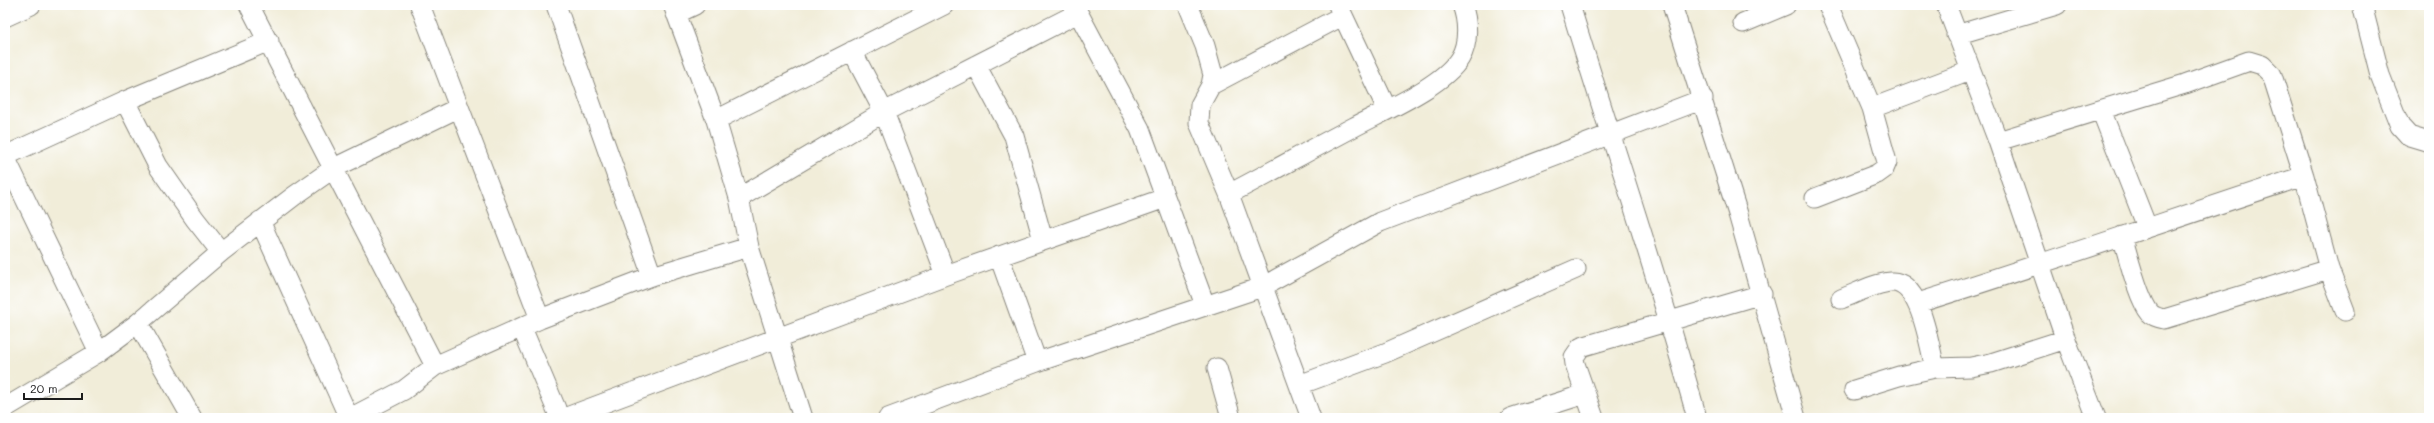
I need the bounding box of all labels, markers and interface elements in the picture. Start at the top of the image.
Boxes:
scale bar [24,375,82,401]
text: 20 m [30,380,58,396]

